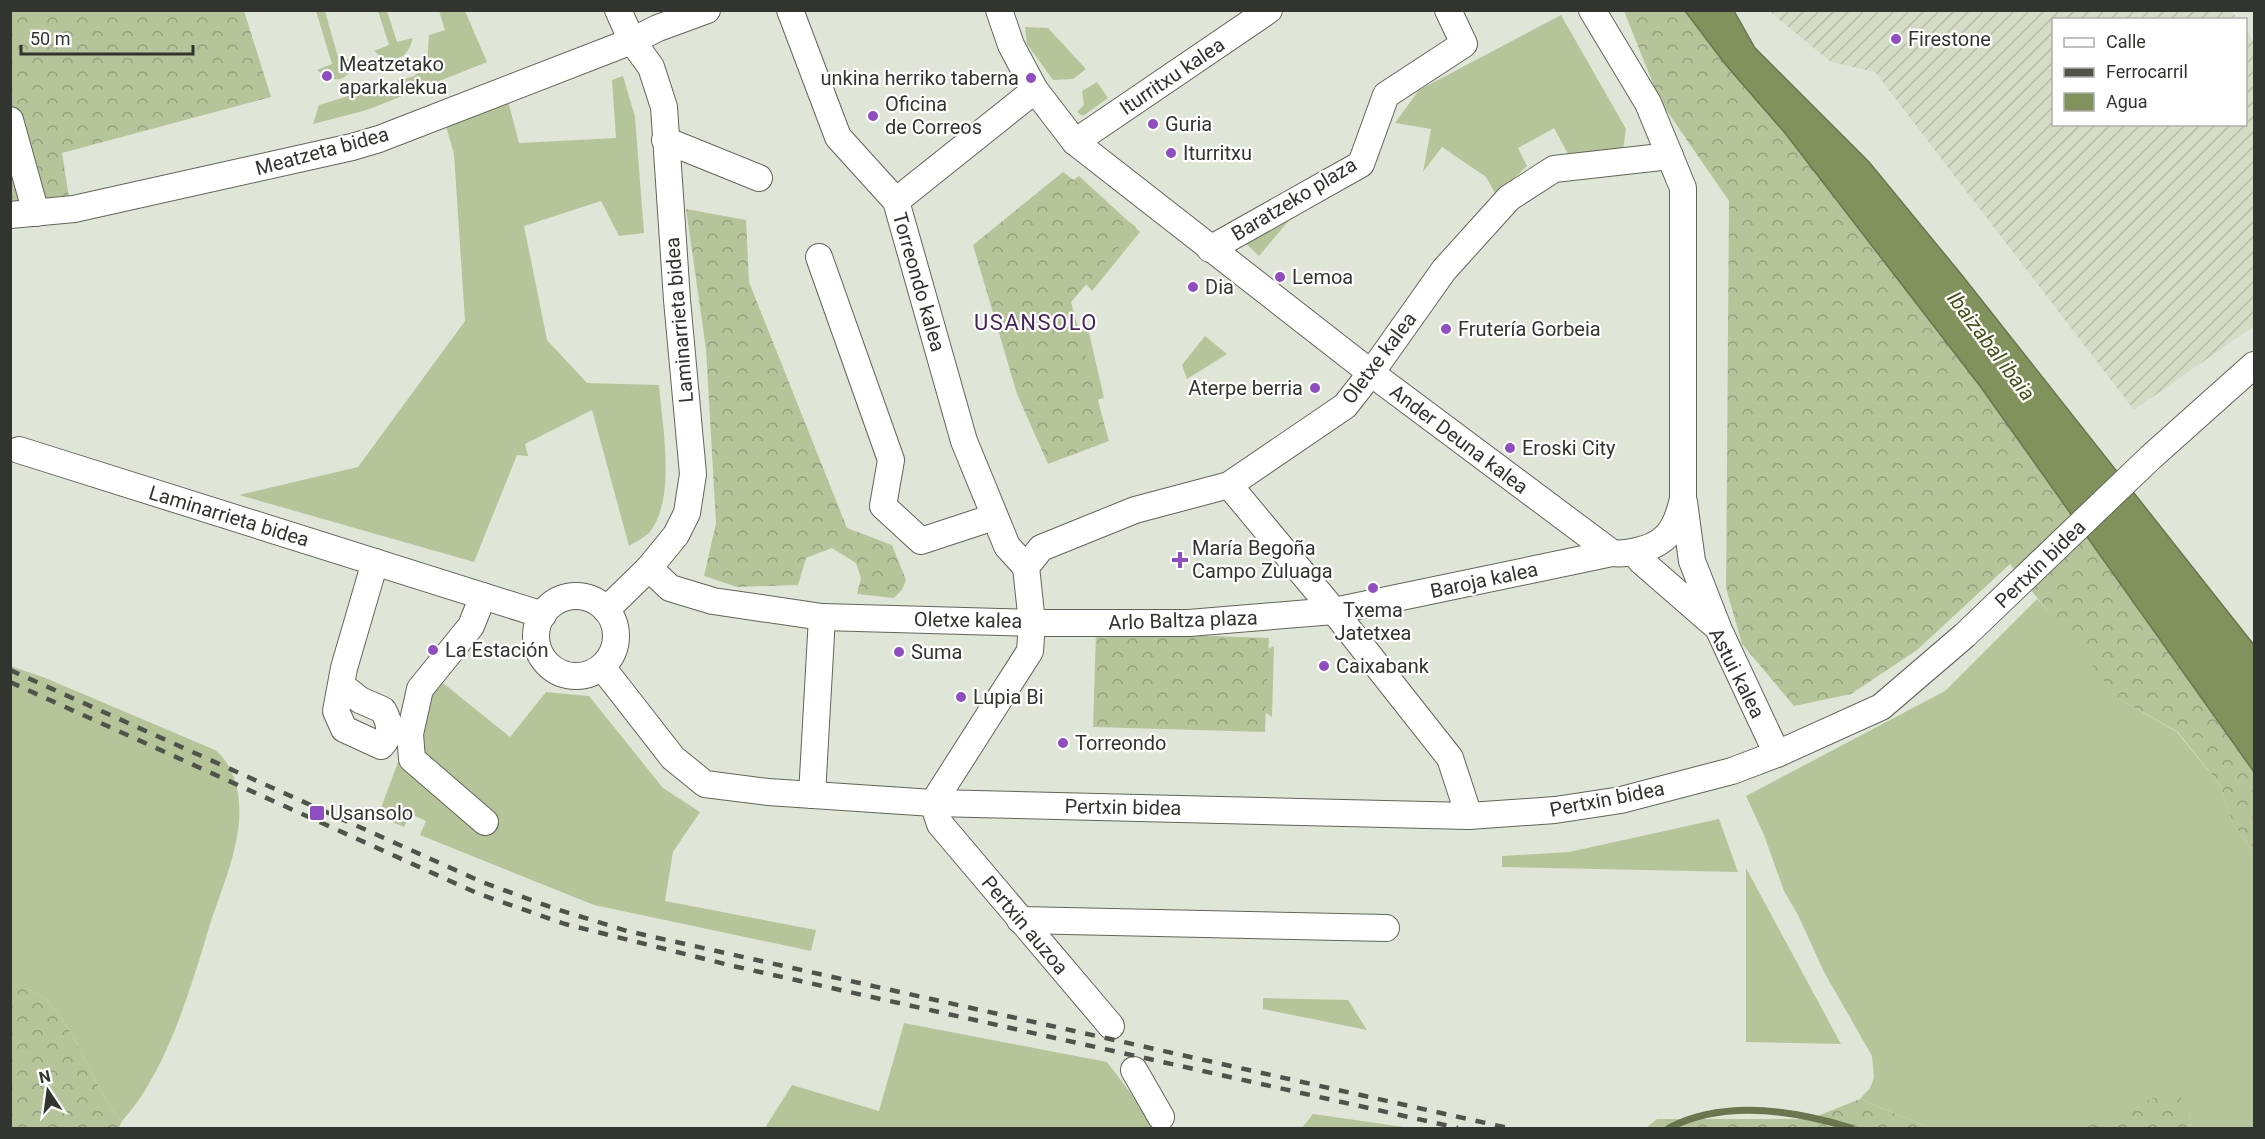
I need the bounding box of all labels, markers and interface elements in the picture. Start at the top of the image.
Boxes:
scale bar [21,18,194,56]
legend [2052,18,2247,126]
place label: Firestone [1908,27,1991,51]
text: 50 m [30,28,70,49]
text: Calle [2106,31,2146,52]
street label: Iturritxu kalea [1115,32,1229,120]
marker: Firestone [1889,32,1903,46]
place label: Meatzetako aparkalekua [339,52,447,99]
text: Ferrocarril [2106,61,2188,82]
place label: unkina herriko taberna [821,66,1019,90]
marker: Meatzetako aparkalekua [320,69,334,83]
marker: unkina herriko taberna [1024,71,1038,85]
text: Agua [2106,91,2148,112]
place label: Oficina de Correos [885,92,982,139]
marker: Oficina de Correos [866,109,880,123]
place label: Guria [1165,112,1212,136]
marker: Guria [1146,117,1160,131]
street label: Meatzeta bidea [253,122,391,180]
place label: Iturritxu [1183,141,1252,165]
marker: Iturritxu [1164,146,1178,160]
street label: Baratzeko plaza [1227,152,1361,246]
street label: Torreondo kalea [888,210,950,354]
street label: Laminarrieta bidea [660,236,698,404]
place label: Lemoa [1292,265,1353,289]
marker: Lemoa [1273,270,1287,284]
place label: Dia [1205,275,1234,299]
marker: Dia [1186,280,1200,294]
water label: Ibaizabal ibaia [1942,287,2040,405]
street label: Oletxe kalea [1337,307,1421,409]
district label: USANSOLO [974,310,1098,335]
place label: Frutería Gorbeia [1458,317,1601,341]
marker: Frutería Gorbeia [1439,322,1453,336]
place label: Aterpe berria [1188,376,1303,400]
street label: Ander Deuna kalea [1385,379,1533,499]
marker: Aterpe berria [1308,381,1322,395]
place label: Eroski City [1522,436,1616,460]
marker: Eroski City [1503,441,1517,455]
street label: Laminarrieta bidea [146,480,312,552]
street label: Pertxin bidea [1990,515,2090,613]
place label: María Begoña Campo Zuluaga [1192,536,1333,583]
marker: María Begoña Campo Zuluaga [1173,553,1187,567]
street label: Baroja kalea [1428,557,1540,603]
marker: Txema Jatetxea [1366,581,1380,595]
place label: Txema Jatetxea [1335,598,1411,645]
street label: Arlo Baltza plaza [1108,605,1258,635]
street label: Oletxe kalea [914,607,1022,633]
street label: Astui kalea [1704,624,1770,722]
place label: La Estación [445,638,549,662]
place label: Suma [911,640,962,664]
marker: La Estación [426,643,440,657]
marker: Suma [892,645,906,659]
place label: Caixabank [1336,654,1430,678]
marker: Caixabank [1317,659,1331,673]
place label: Lupia Bi [973,685,1044,709]
marker: Lupia Bi [954,690,968,704]
place label: Torreondo [1075,731,1166,755]
marker: Torreondo [1056,736,1070,750]
street label: Pertxin bidea [1547,776,1667,822]
street label: Pertxin bidea [1065,794,1181,820]
place label: Usansolo [330,801,413,825]
marker: Usansolo [308,804,326,822]
street label: Pertxin auzoa [977,871,1073,979]
north arrow [18,1061,78,1121]
text: N [37,1066,52,1087]

